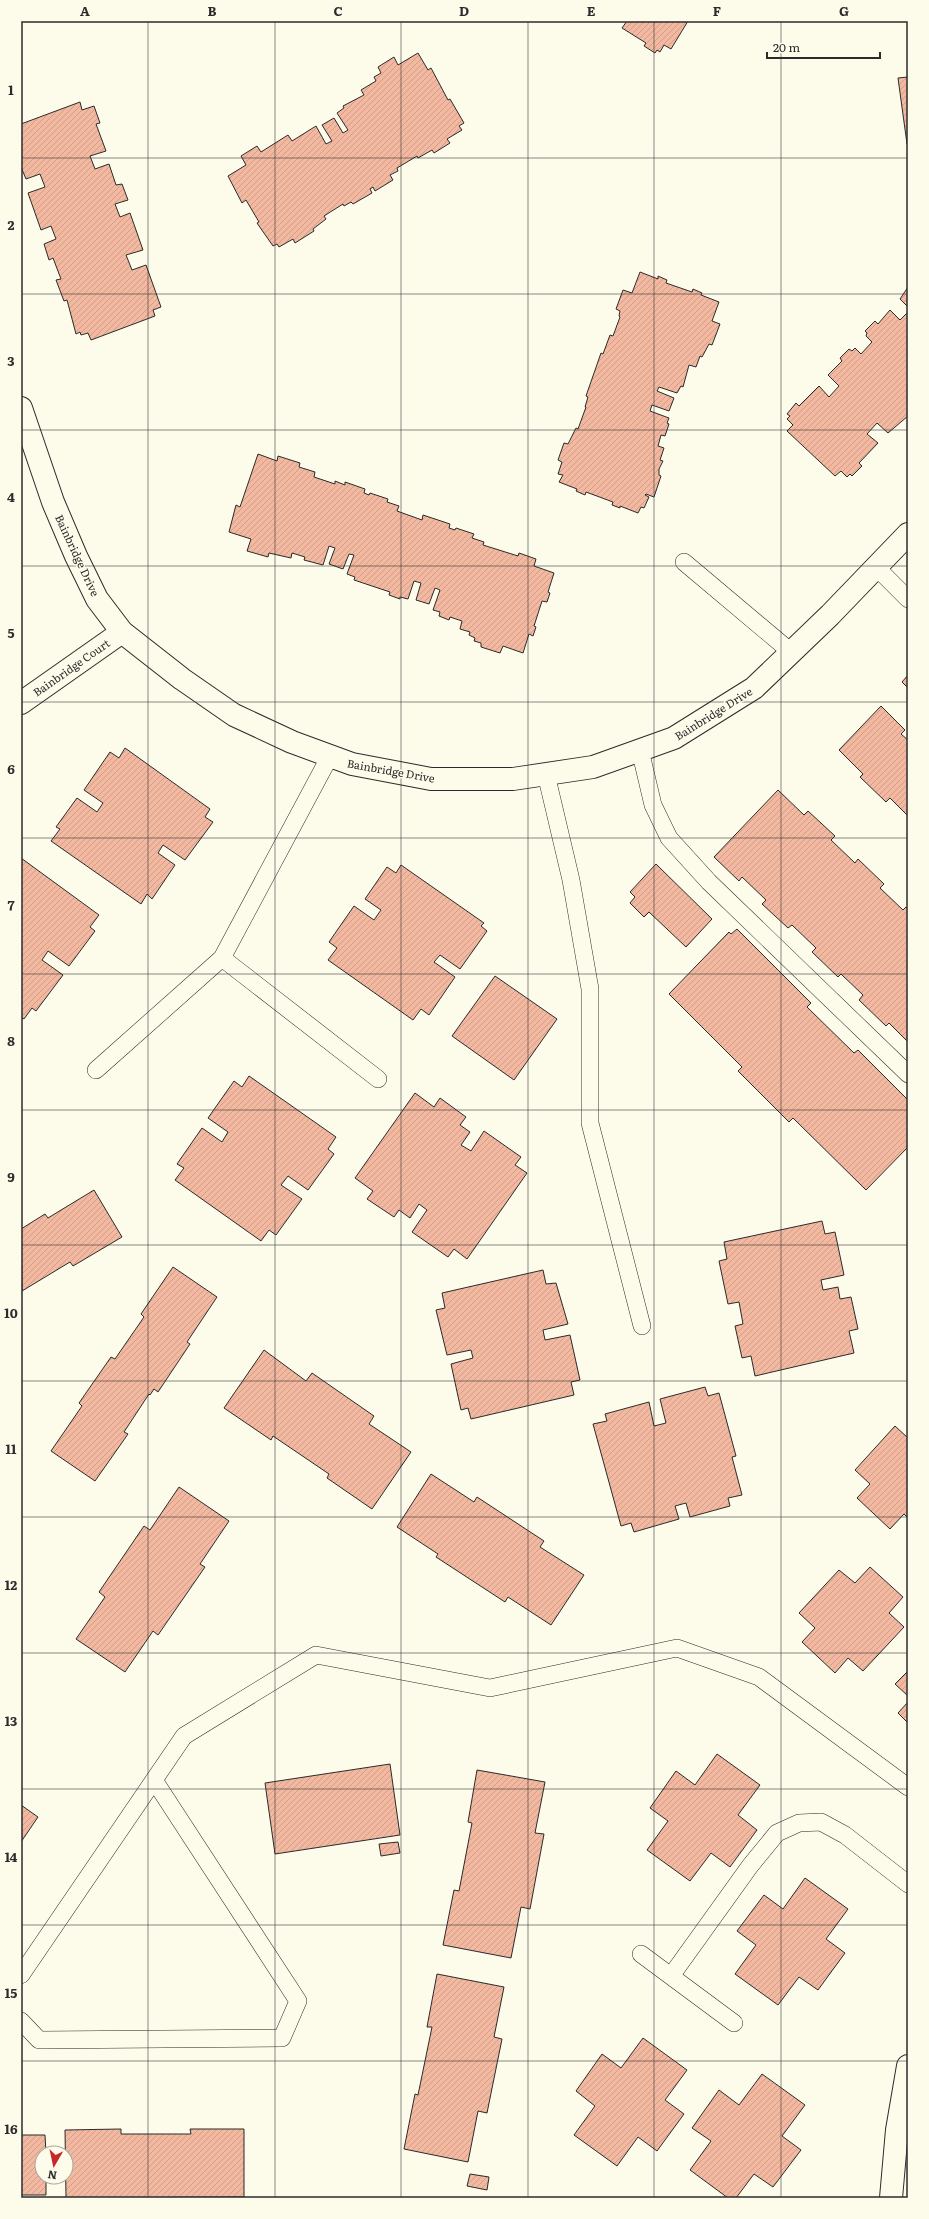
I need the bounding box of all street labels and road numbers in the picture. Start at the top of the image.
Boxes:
street label: Bainbridge Drive [52,511,104,599]
street label: Bainbridge Court [29,634,113,700]
street label: Bainbridge Drive [671,683,755,743]
street label: Bainbridge Drive [346,754,436,786]

